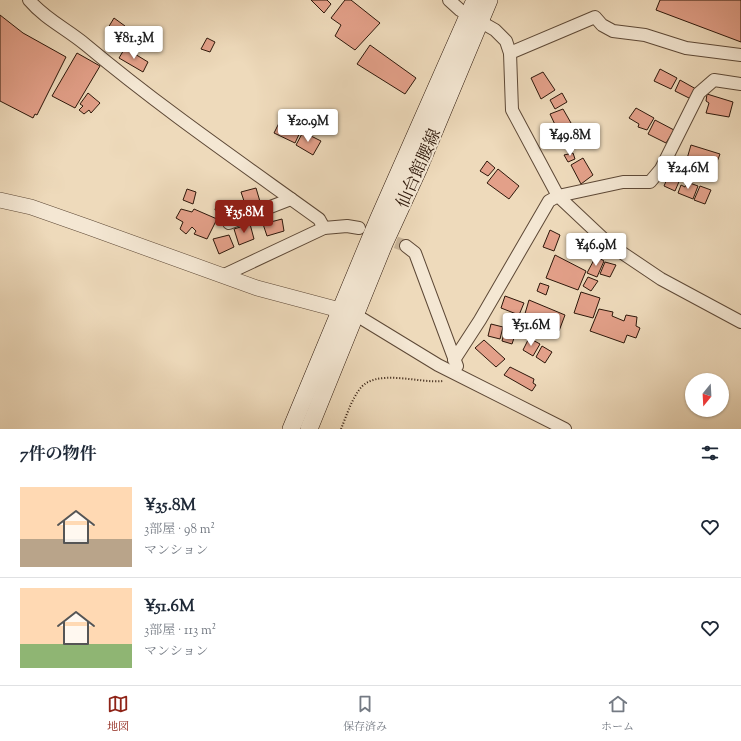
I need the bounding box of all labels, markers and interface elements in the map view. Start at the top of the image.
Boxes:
pin: ¥81.3M [101,26,167,60]
text: ¥81.3M [114,30,154,48]
pin: ¥20.9M [275,109,341,143]
text: ¥20.9M [287,113,329,131]
pin: ¥49.8M [537,123,603,157]
street label: 仙台館腰線 [392,125,448,213]
text: ¥49.8M [549,127,591,145]
pin: ¥24.6M [655,156,721,190]
text: ¥24.6M [667,160,709,178]
pin: ¥35.8M [211,200,277,234]
text: ¥35.8M [224,204,264,222]
pin: ¥46.9M [563,233,629,267]
text: ¥46.9M [575,237,617,255]
pin: ¥51.6M [498,313,564,347]
text: ¥51.6M [512,317,550,335]
north arrow [685,373,729,417]
map controls [685,373,729,417]
icon: filters [699,442,721,464]
text: 7件の物件 [20,443,97,467]
text: ¥35.8M [144,494,196,518]
icon: home [52,503,100,551]
icon: heart [699,516,721,538]
text: 3部屋 · 98 m² [144,521,215,539]
text: マンション [144,542,208,560]
text: ¥51.6M [144,595,195,619]
icon: home [52,604,100,652]
icon: heart [699,617,721,639]
text: 3部屋 · 113 m² [144,622,216,640]
text: マンション [144,643,208,661]
tab: 地図 [107,693,129,735]
tab: 保存済み [343,693,387,735]
tab: ホーム [601,693,634,735]

